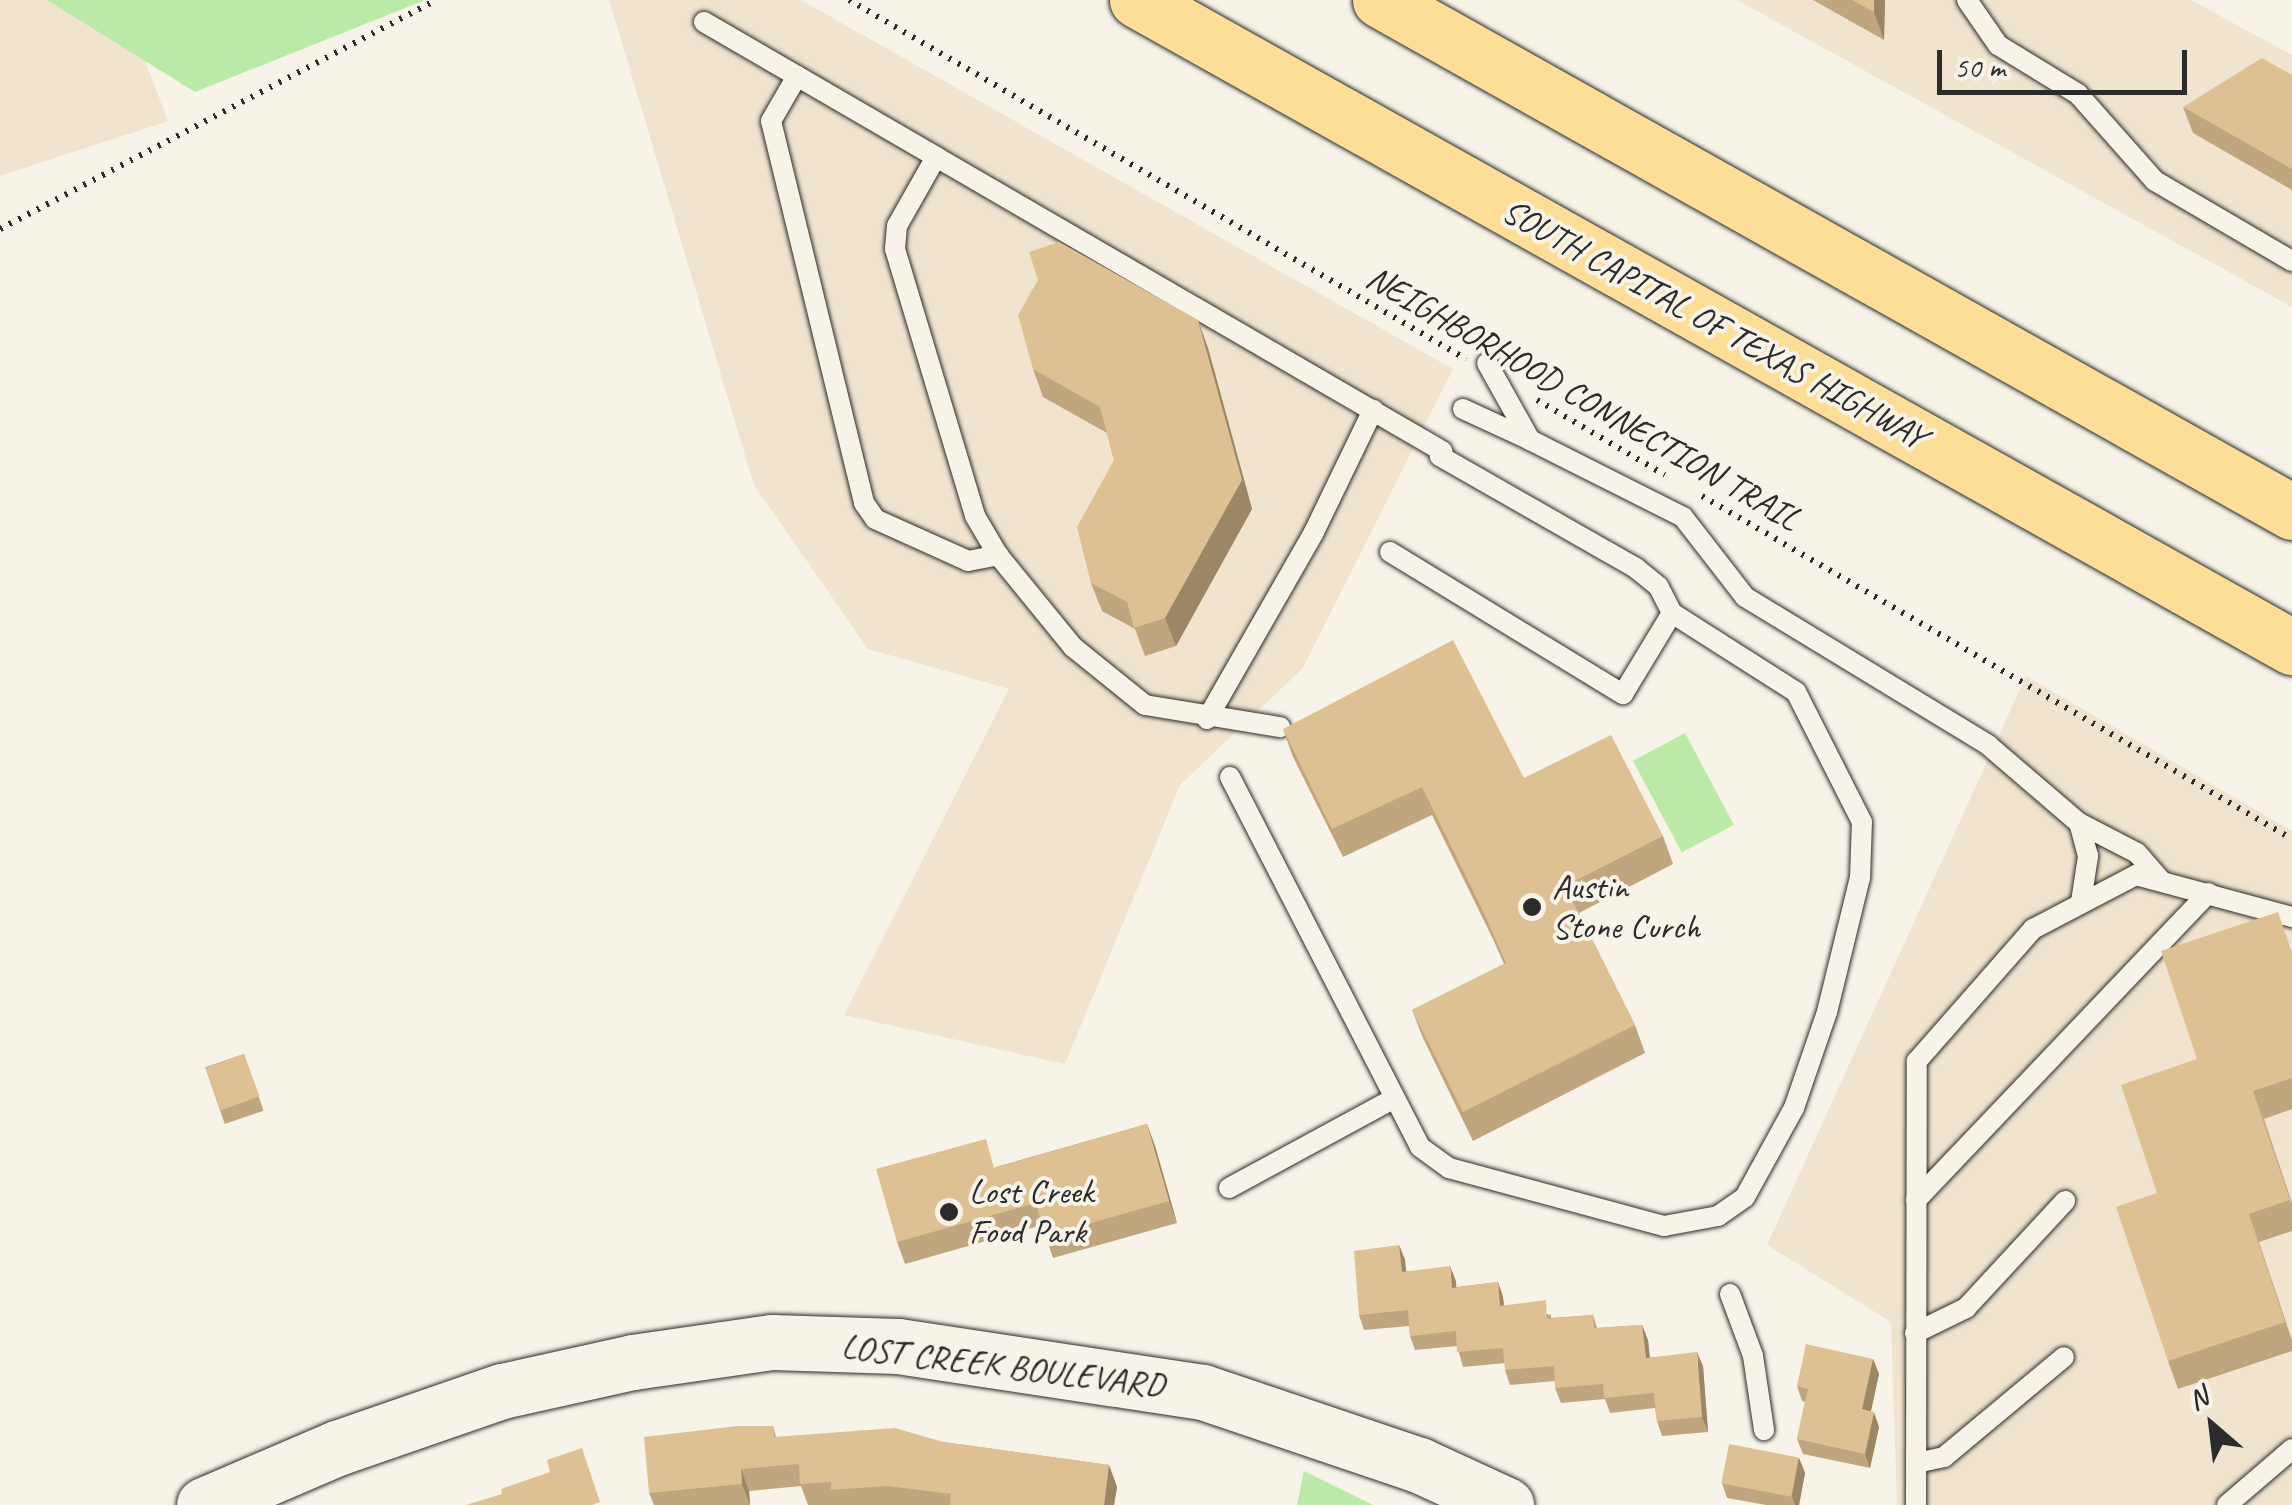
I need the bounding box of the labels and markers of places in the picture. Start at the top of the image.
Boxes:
place label: Austin Stone Curch [1552,866,1699,948]
marker: Austin Stone Curch [1521,896,1543,918]
place label: Lost Creek Food Park [969,1171,1093,1253]
marker: Lost Creek Food Park [938,1201,960,1223]

